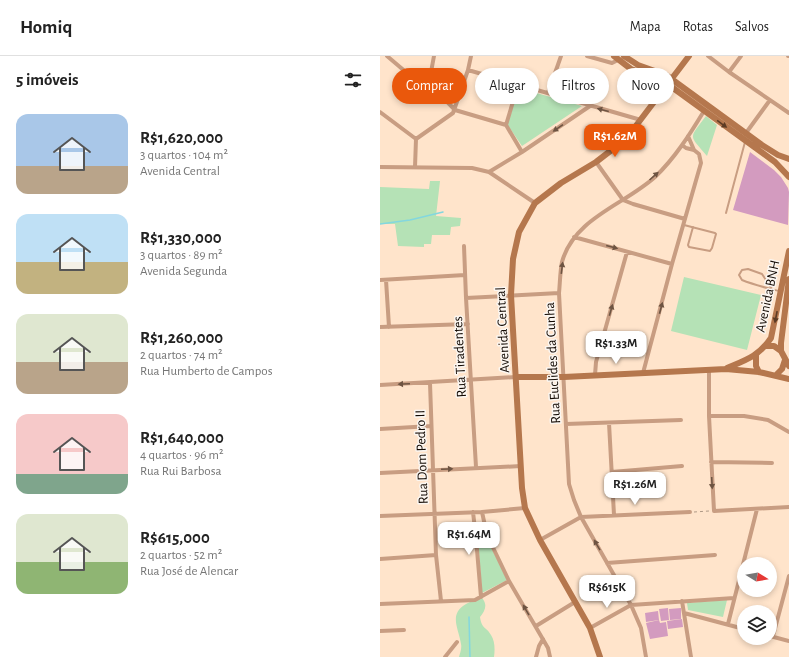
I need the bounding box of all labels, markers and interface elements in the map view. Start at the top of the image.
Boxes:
text: Homiq [20,18,72,37]
text: Mapa [630,20,661,34]
text: Rotas [683,20,713,34]
text: Salvos [735,20,769,34]
chip: Comprar [392,68,467,104]
chip: Alugar [475,68,539,104]
chip: Filtros [547,68,609,104]
chip: Novo [617,68,674,104]
icon: filters [342,69,364,91]
text: 5 imóveis [16,71,79,88]
one-way arrow [597,107,609,113]
one-way arrow [717,119,727,127]
one-way arrow [553,124,563,132]
pin: R$1.62M [578,124,652,158]
text: R$1,620,000 [140,129,223,146]
icon: home [48,130,96,178]
text: R$1.62M [593,130,637,143]
text: 3 quartos · 104 m² [140,149,228,162]
text: Avenida Central [140,165,220,178]
one-way arrow [649,172,659,181]
text: R$1,330,000 [140,229,222,246]
icon: home [48,230,96,278]
one-way arrow [605,245,618,251]
text: 3 quartos · 89 m² [140,249,223,262]
street label: Avenida BNH [754,259,782,334]
one-way arrow [559,262,565,274]
text: Avenida Segunda [140,265,227,278]
street label: Avenida Central [494,287,512,373]
street label: Rua Euclides da Cunha [543,301,563,424]
one-way arrow [658,302,664,315]
one-way arrow [608,304,614,316]
one-way arrow [772,311,778,323]
street label: Rua Tiradentes [451,316,469,398]
text: R$1,260,000 [140,329,223,346]
icon: home [48,330,96,378]
pin: R$1.33M [579,331,653,365]
text: R$1.33M [595,337,637,350]
text: 2 quartos · 74 m² [140,349,223,362]
text: Rua Humberto de Campos [140,365,272,378]
one-way arrow [398,380,410,387]
street label: Rua Dom Pedro II [413,410,431,504]
text: R$1,640,000 [140,429,224,446]
icon: home [48,430,96,478]
text: 4 quartos · 96 m² [140,449,223,462]
text: Rua Rui Barbosa [140,465,222,478]
one-way arrow [441,466,453,473]
pin: R$1.26M [598,472,672,506]
one-way arrow [709,477,716,489]
text: R$1.26M [613,478,657,491]
pin: R$1.64M [432,522,506,556]
text: R$1.64M [447,528,491,541]
text: R$615,000 [140,529,210,546]
icon: home [48,530,96,578]
one-way arrow [594,539,601,551]
text: 2 quartos · 52 m² [140,549,222,562]
north arrow [737,557,777,597]
map controls [737,557,777,645]
text: Rua José de Alencar [140,565,238,578]
pin: R$615K [574,575,640,609]
text: R$615K [588,581,626,594]
one-way arrow [523,604,530,616]
button: layers [737,605,777,645]

